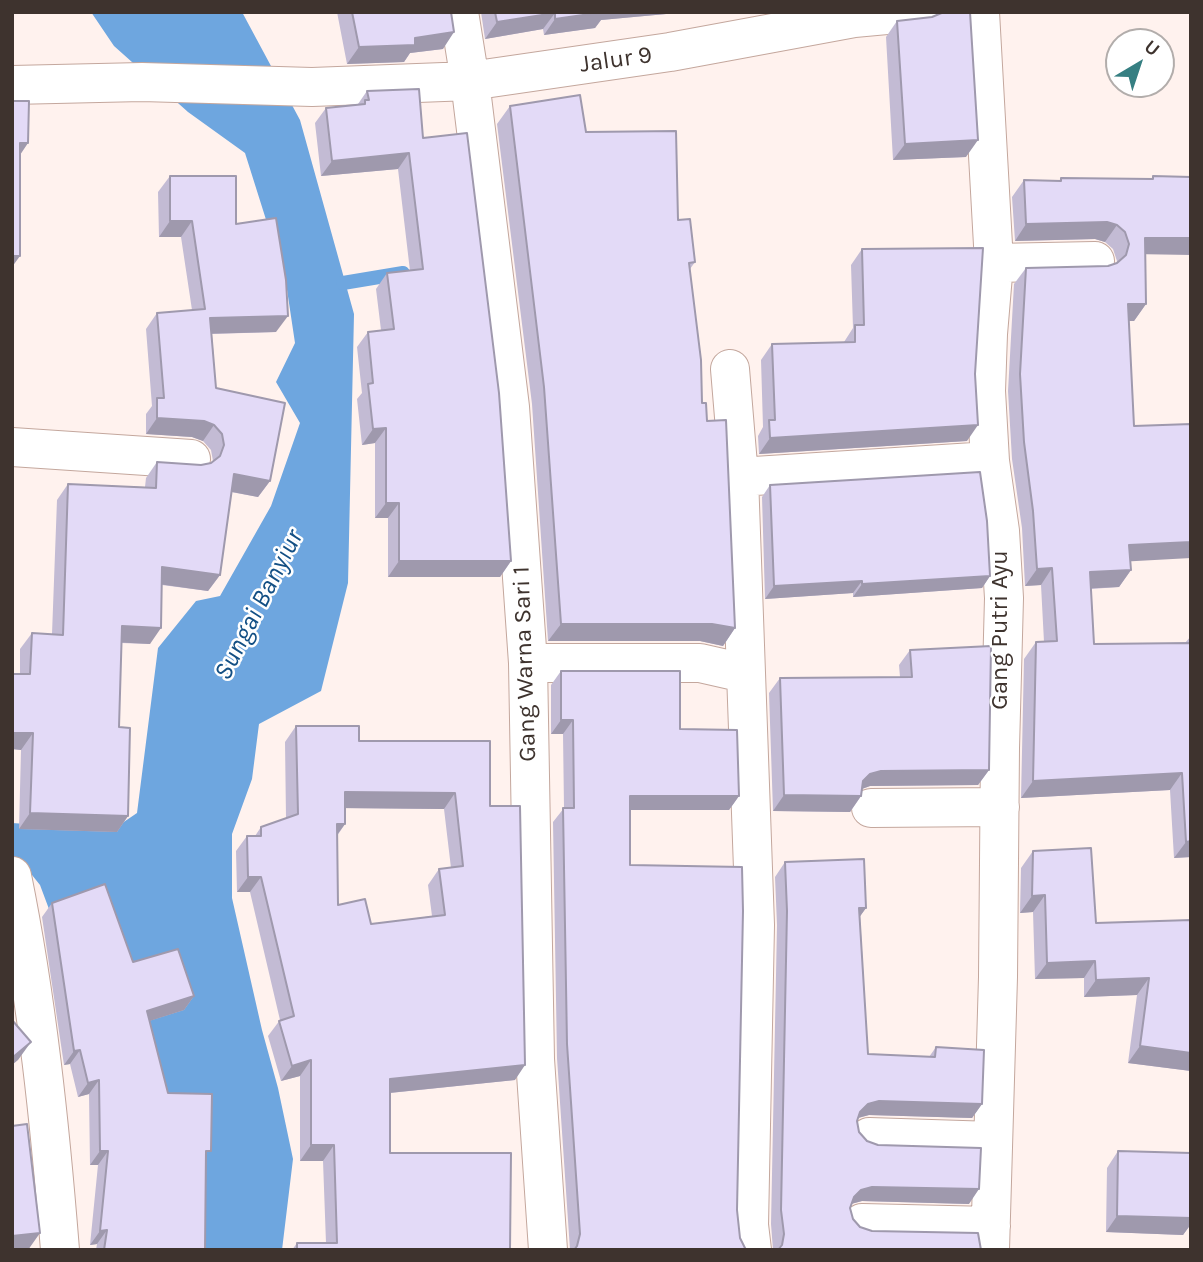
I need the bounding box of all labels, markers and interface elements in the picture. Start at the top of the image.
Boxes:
north arrow [1105,28,1175,98]
text: U [1140,36,1164,61]
street label: Jalur 9 [578,41,654,79]
water label: Sungai Banyiur [208,525,310,685]
street label: Gang Putri Ayu [986,550,1014,710]
street label: Gang Warna Sari 1 [507,566,543,762]

